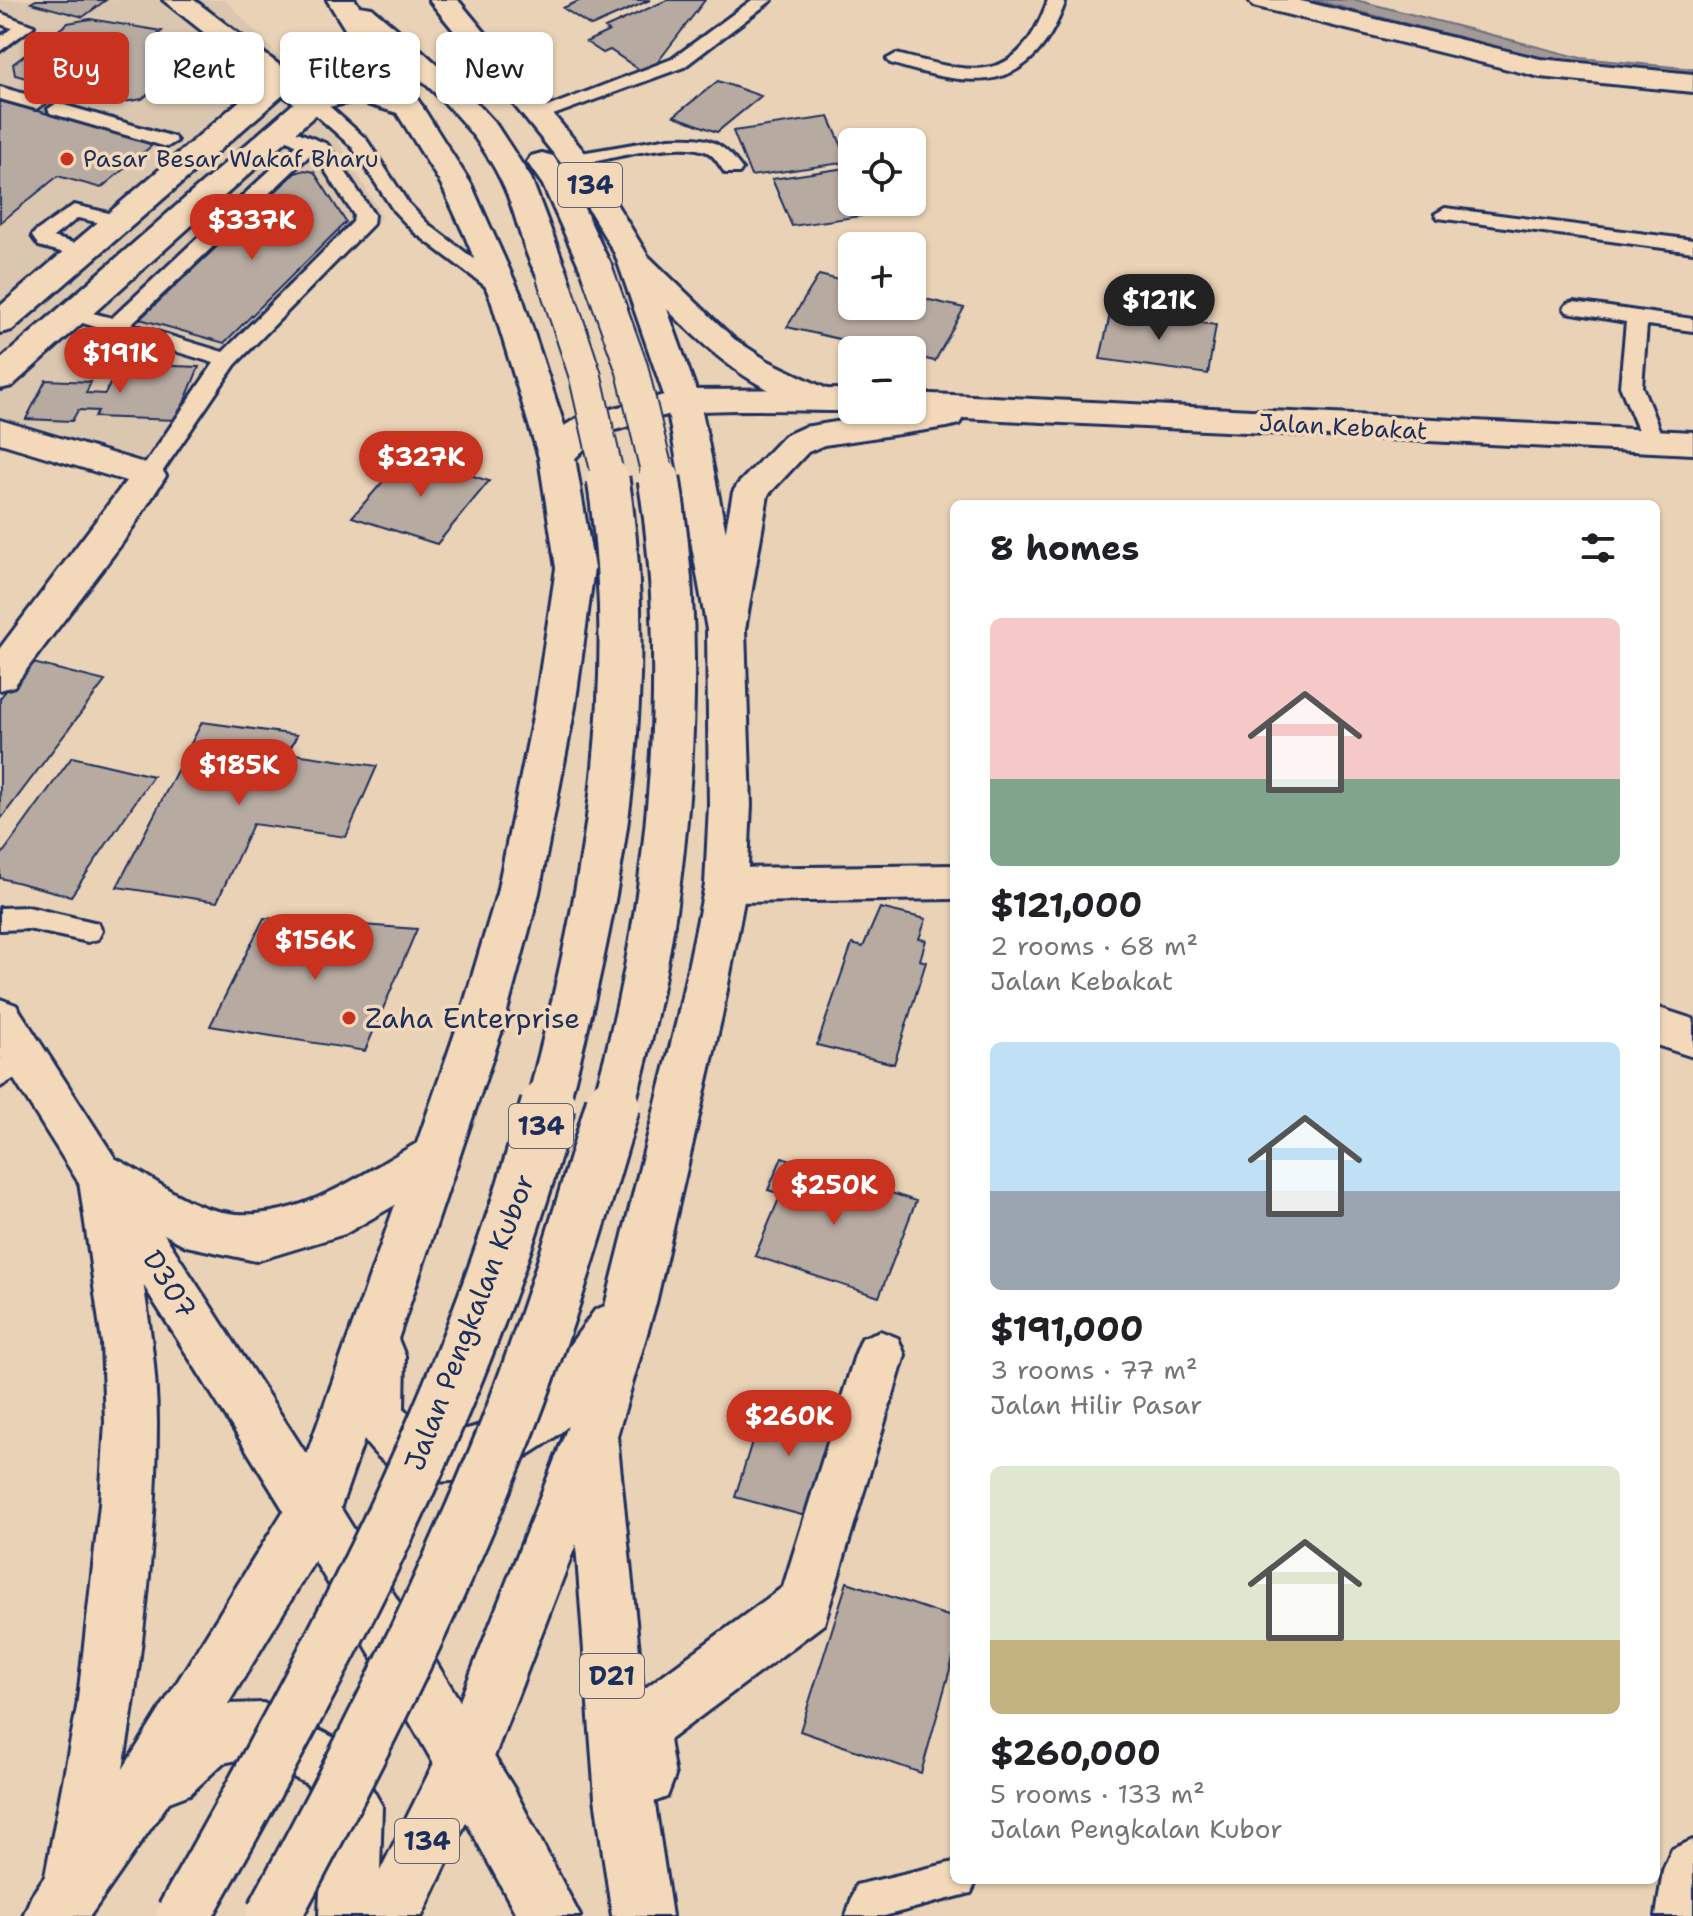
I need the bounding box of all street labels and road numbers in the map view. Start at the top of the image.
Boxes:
road number: 134 [558,163,622,207]
street label: Jalan Kebakat [1258,407,1428,447]
road number: 134 [509,1104,573,1148]
street label: Jalan Pengkalan Kubor [395,1168,543,1476]
street label: D307 [134,1243,206,1325]
road number: D21 [580,1654,644,1698]
road number: 134 [395,1819,459,1863]

